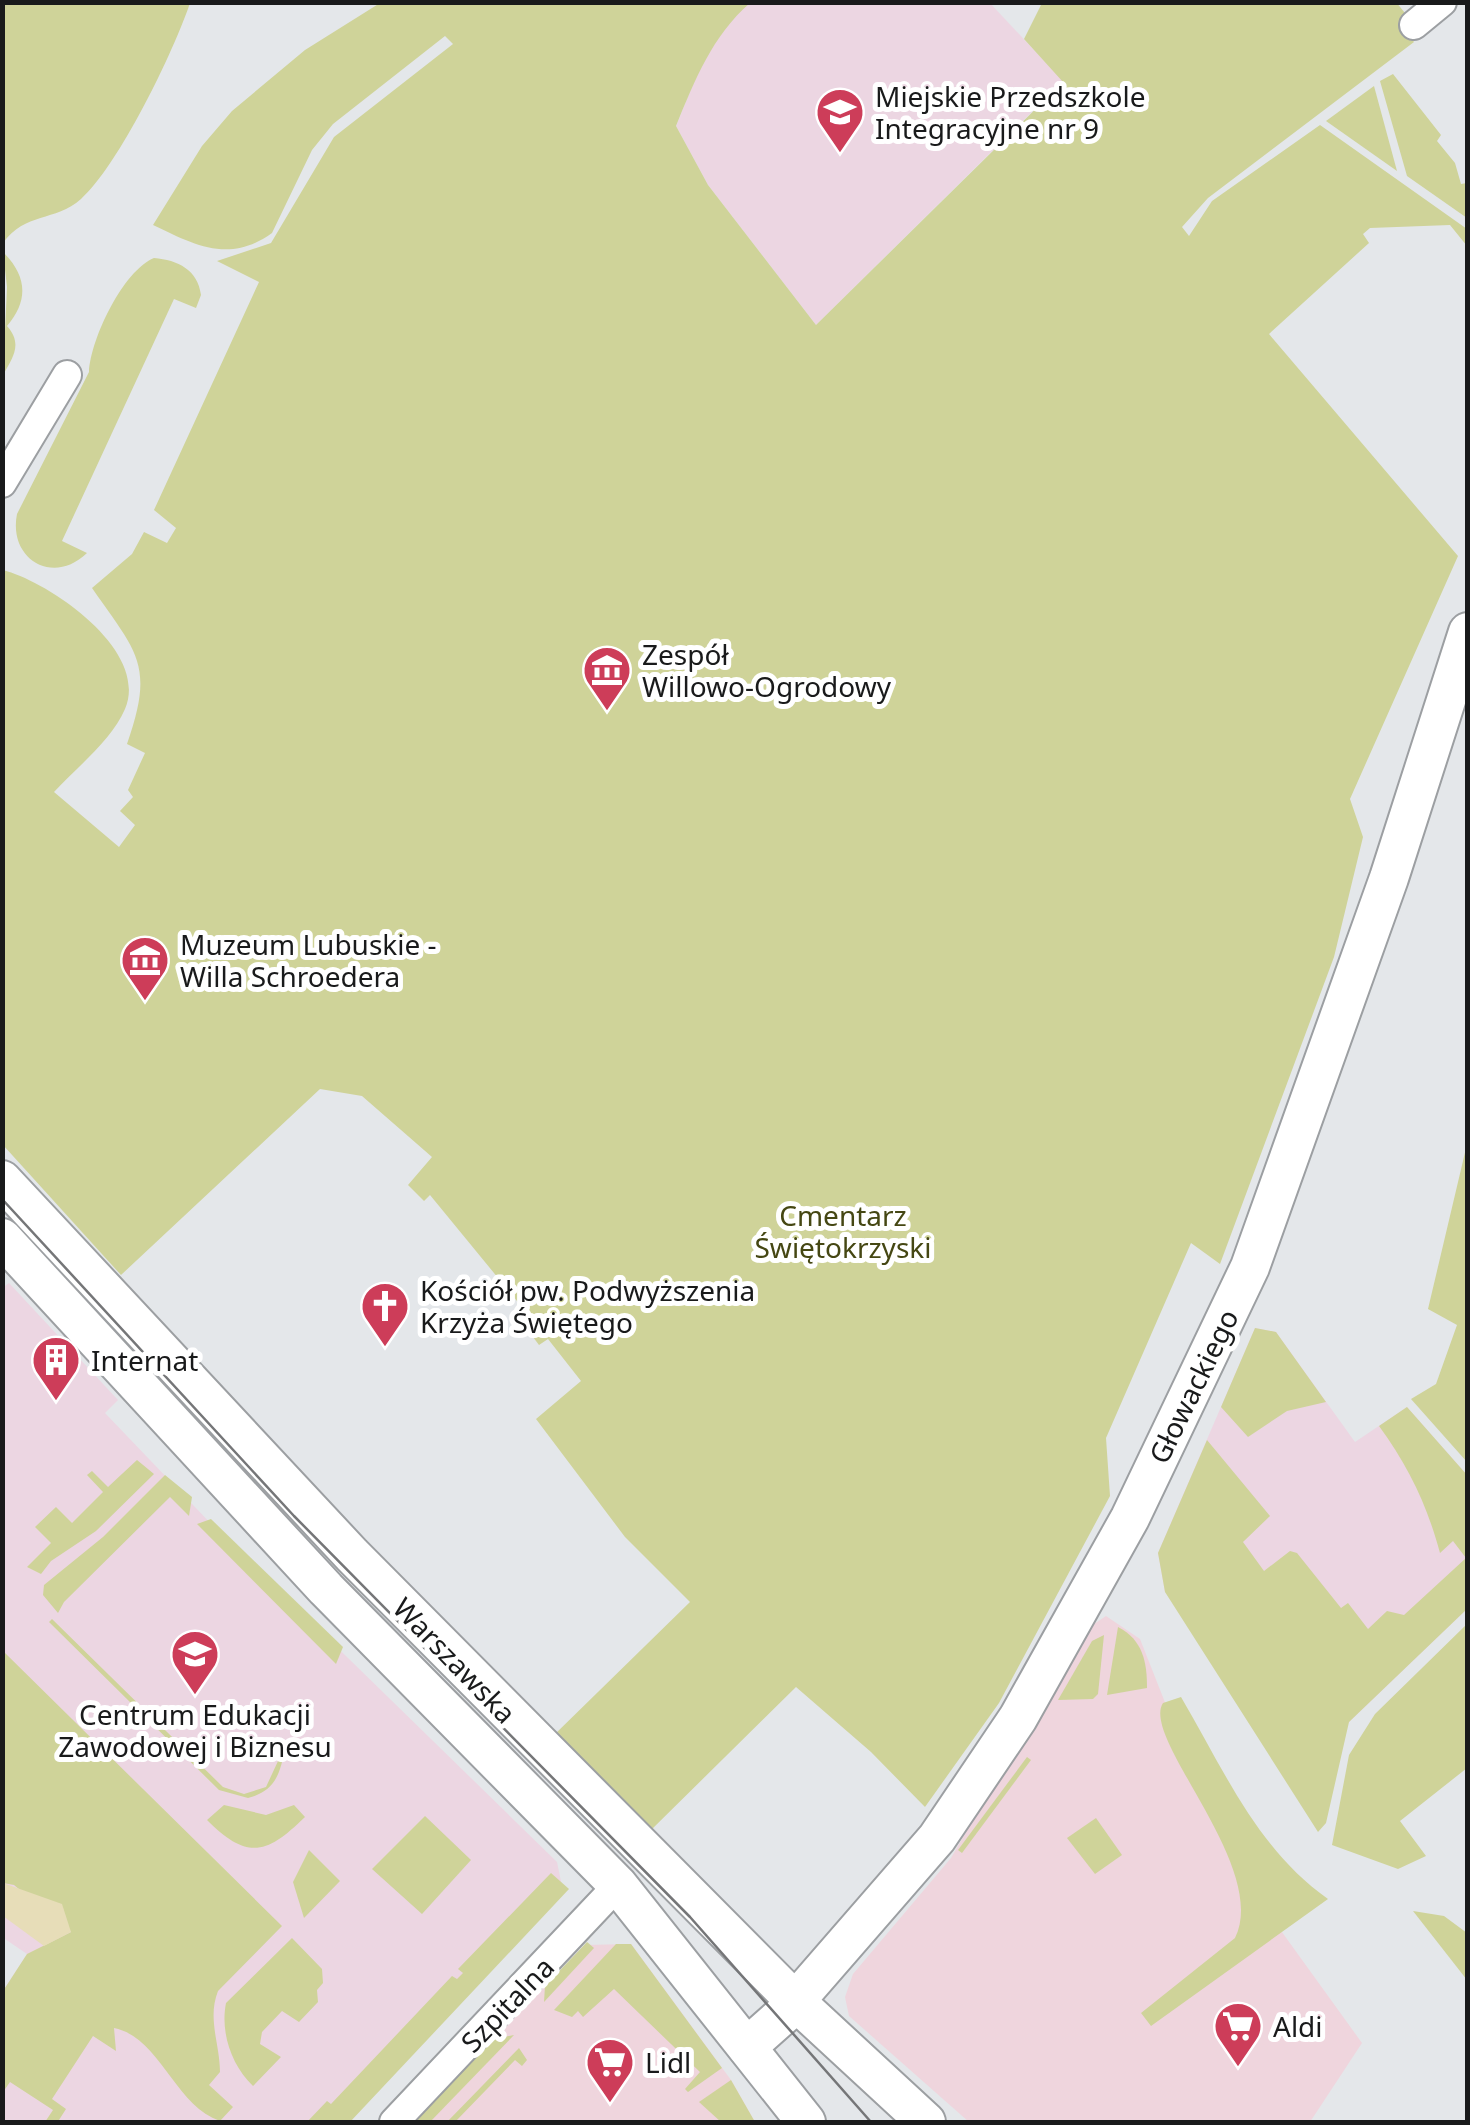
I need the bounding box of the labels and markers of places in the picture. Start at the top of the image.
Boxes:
place label: Miejskie Przedszkole Integracyjne nr 9 [875,77,1145,147]
school or university icon: Miejskie Przedszkole Integracyjne nr 9 [814,86,866,154]
place label: Zespół Willowo-Ogrodowy [642,635,892,705]
museum icon: Zespół Willowo-Ogrodowy [581,644,633,712]
place label: Muzeum Lubuskie - Willa Schroedera [180,925,437,995]
museum icon: Muzeum Lubuskie - Willa Schroedera [119,934,171,1002]
place label: Kościół pw. Podwyższenia Krzyża Świętego [420,1271,755,1341]
church icon: Kościół pw. Podwyższenia Krzyża Świętego [359,1280,411,1348]
building icon: Internat [30,1334,82,1402]
place label: Internat [91,1341,198,1379]
school or university icon: Centrum Edukacji Zawodowej i Biznesu [169,1628,221,1696]
place label: Centrum Edukacji Zawodowej i Biznesu [58,1695,332,1765]
supermarket icon: Aldi [1212,2000,1264,2068]
place label: Aldi [1273,2007,1323,2045]
supermarket icon: Lidl [584,2036,636,2104]
place label: Lidl [645,2043,691,2081]

